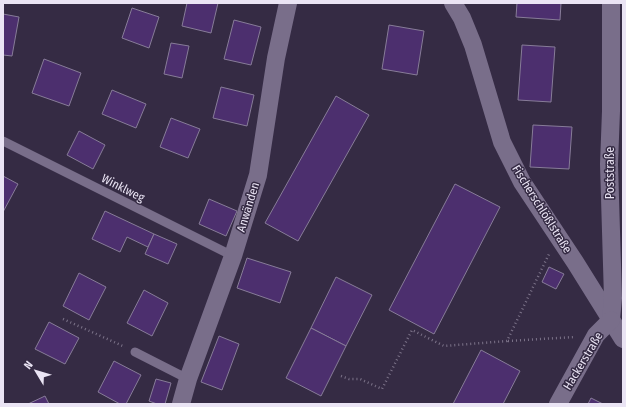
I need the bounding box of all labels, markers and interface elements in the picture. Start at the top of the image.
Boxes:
street label: Poststraße [603,147,617,199]
street label: Fischerschlößlstraße [509,162,575,256]
street label: Winklweg [99,171,147,205]
street label: Anwänden [234,180,262,234]
street label: Hackerstraße [560,330,606,392]
north arrow [16,351,56,391]
text: N [21,359,36,372]

